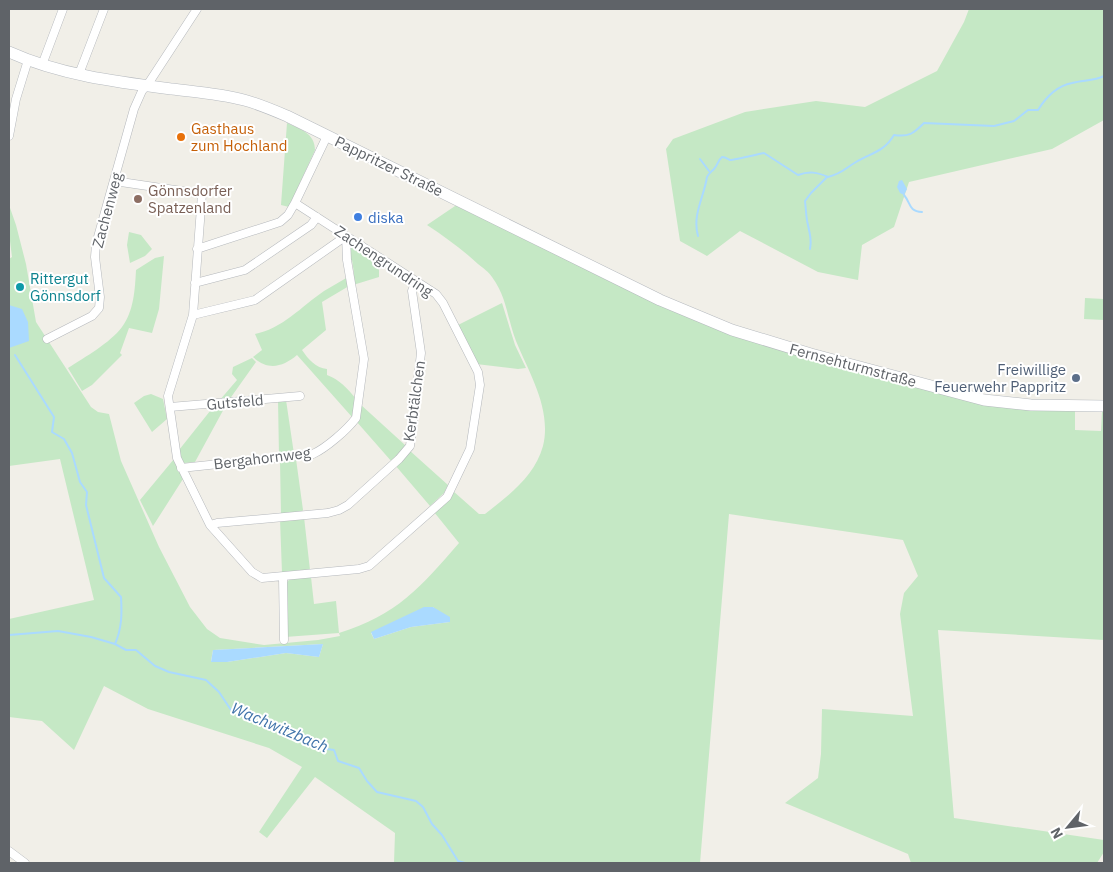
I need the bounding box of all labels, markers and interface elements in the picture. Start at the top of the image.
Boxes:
place label: Gasthaus zum Hochland [191,119,288,155]
marker: Gasthaus zum Hochland [175,131,187,143]
street label: Pappritzer Straße [332,132,446,200]
street label: Zachenweg [88,170,126,250]
place label: Gönnsdorfer Spatzenland [148,181,233,217]
marker: Gönnsdorfer Spatzenland [132,193,144,205]
place label: diska [368,208,404,227]
marker: diska [352,211,364,223]
street label: Zachengrundring [331,221,437,301]
place label: Rittergut Gönnsdorf [30,269,101,305]
marker: Rittergut Gönnsdorf [14,281,26,293]
street label: Fernsehturmstraße [788,339,918,391]
street label: Kerbtälchen [399,359,429,443]
place label: Freiwillige Feuerwehr Pappritz [934,360,1066,396]
marker: Freiwillige Feuerwehr Pappritz [1070,372,1082,384]
street label: Gutsfeld [206,390,264,414]
street label: Bergahornweg [212,443,312,473]
water label: Wachwitzbach [229,698,331,756]
north arrow [1043,802,1093,852]
text: N [1046,825,1067,842]

